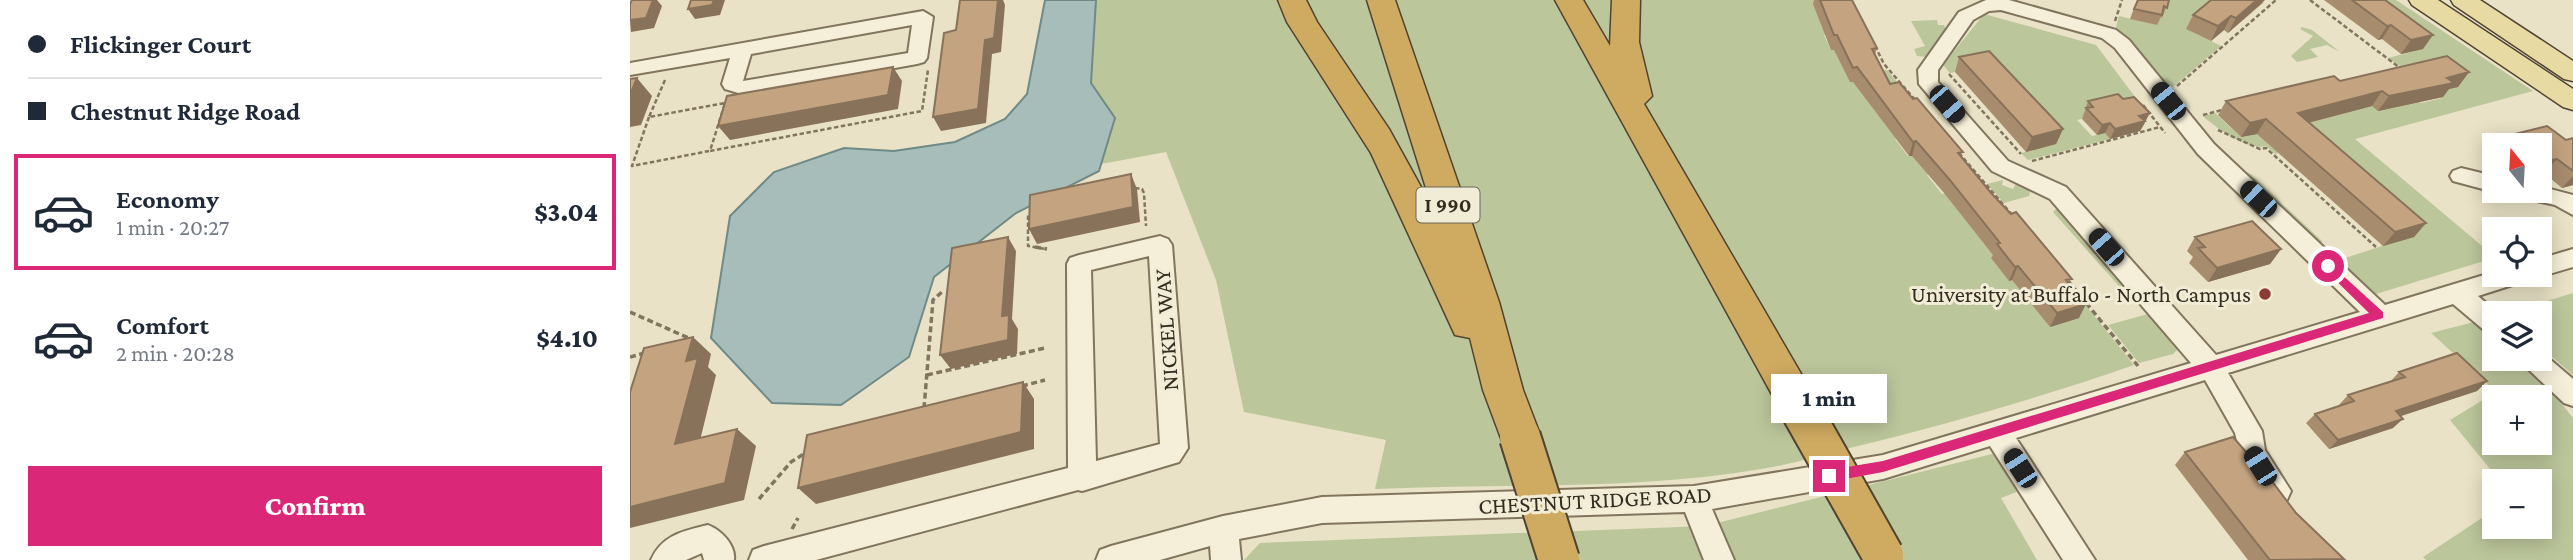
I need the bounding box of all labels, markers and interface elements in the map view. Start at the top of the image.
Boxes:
text: Flickinger Court [70,30,251,59]
car [2147,78,2190,124]
car [1926,81,1969,127]
text: Chestnut Ridge Road [70,97,300,126]
north arrow [2482,133,2552,203]
map controls [2482,133,2552,539]
car [2236,177,2281,221]
icon: car [32,181,95,244]
text: Economy [116,185,219,214]
road number: I 990 [1416,188,1480,222]
text: $3.04 [534,198,598,227]
text: 1 min · 20:27 [116,214,229,240]
button: locate [2482,217,2552,287]
car [2085,224,2128,270]
route start [2312,250,2344,282]
street label: NICKEL WAY [1149,268,1183,392]
place label: University at Buffalo - North Campus [1911,281,2251,307]
marker: University at Buffalo - North Campus [2257,286,2273,302]
button: layers [2482,301,2552,371]
icon: car [32,307,95,370]
text: Comfort [116,311,209,340]
text: $4.10 [536,324,598,353]
text: 2 min · 20:28 [116,340,235,366]
callout: 1 min [1771,374,1887,424]
text: 1 min [1802,385,1856,411]
button: + [2482,385,2552,455]
car [2240,443,2281,489]
car [2000,445,2041,491]
route end [1813,460,1845,492]
button: Confirm [28,466,602,546]
button: − [2482,469,2552,539]
street label: CHESTNUT RIDGE ROAD [1478,481,1712,519]

